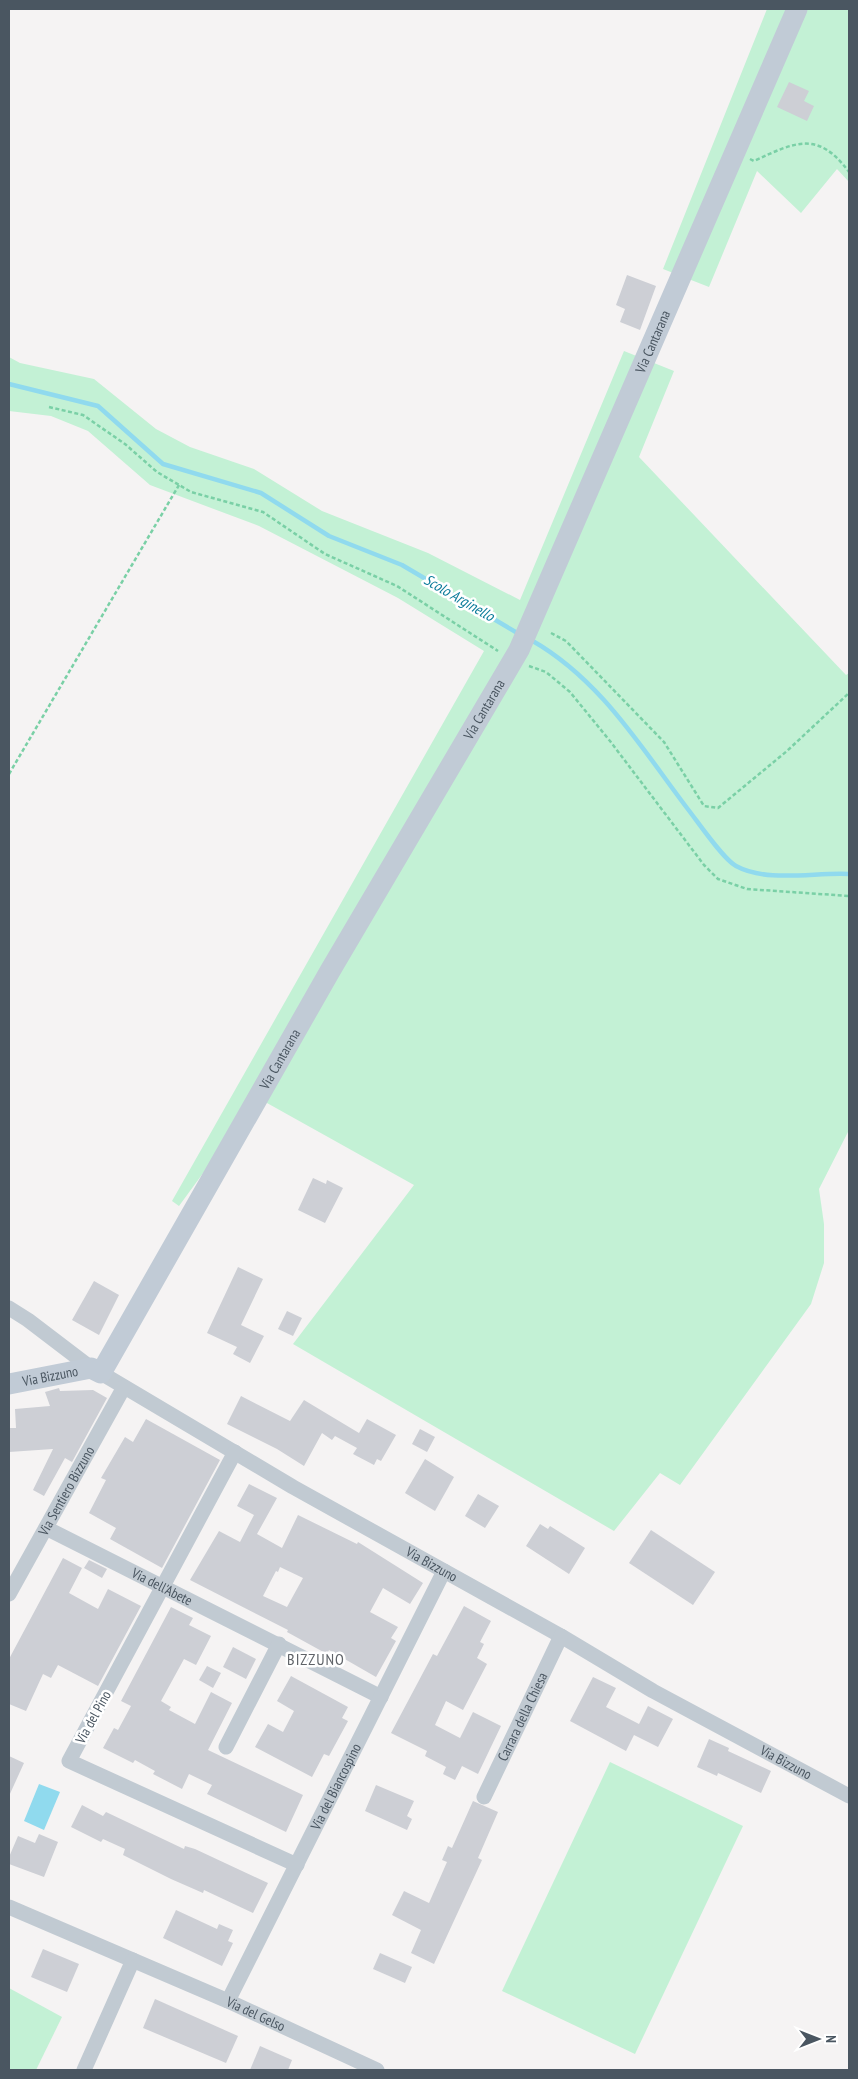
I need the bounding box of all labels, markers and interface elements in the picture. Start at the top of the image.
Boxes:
street label: Via Cantarana [631,307,674,377]
water label: Scolo Arginello [421,570,499,626]
street label: Via Cantarana [459,676,509,744]
street label: Via Cantarana [255,1026,304,1093]
street label: Via Bizzuno [20,1362,80,1390]
street label: Via Sentiero Bizzuno [34,1443,98,1540]
street label: Via Bizzuno [402,1542,461,1586]
street label: Via dell'Abete [128,1563,196,1609]
district label: BIZZUNO [287,1649,345,1669]
street label: Carrara della Chiesa [494,1669,551,1764]
street label: Via del Pino [71,1687,115,1747]
street label: Via del Biancospino [306,1740,365,1834]
street label: Via Bizzuno [756,1741,815,1783]
street label: Via del Gelso [223,1992,288,2035]
north arrow [793,2014,843,2064]
text: N [822,2035,840,2043]

